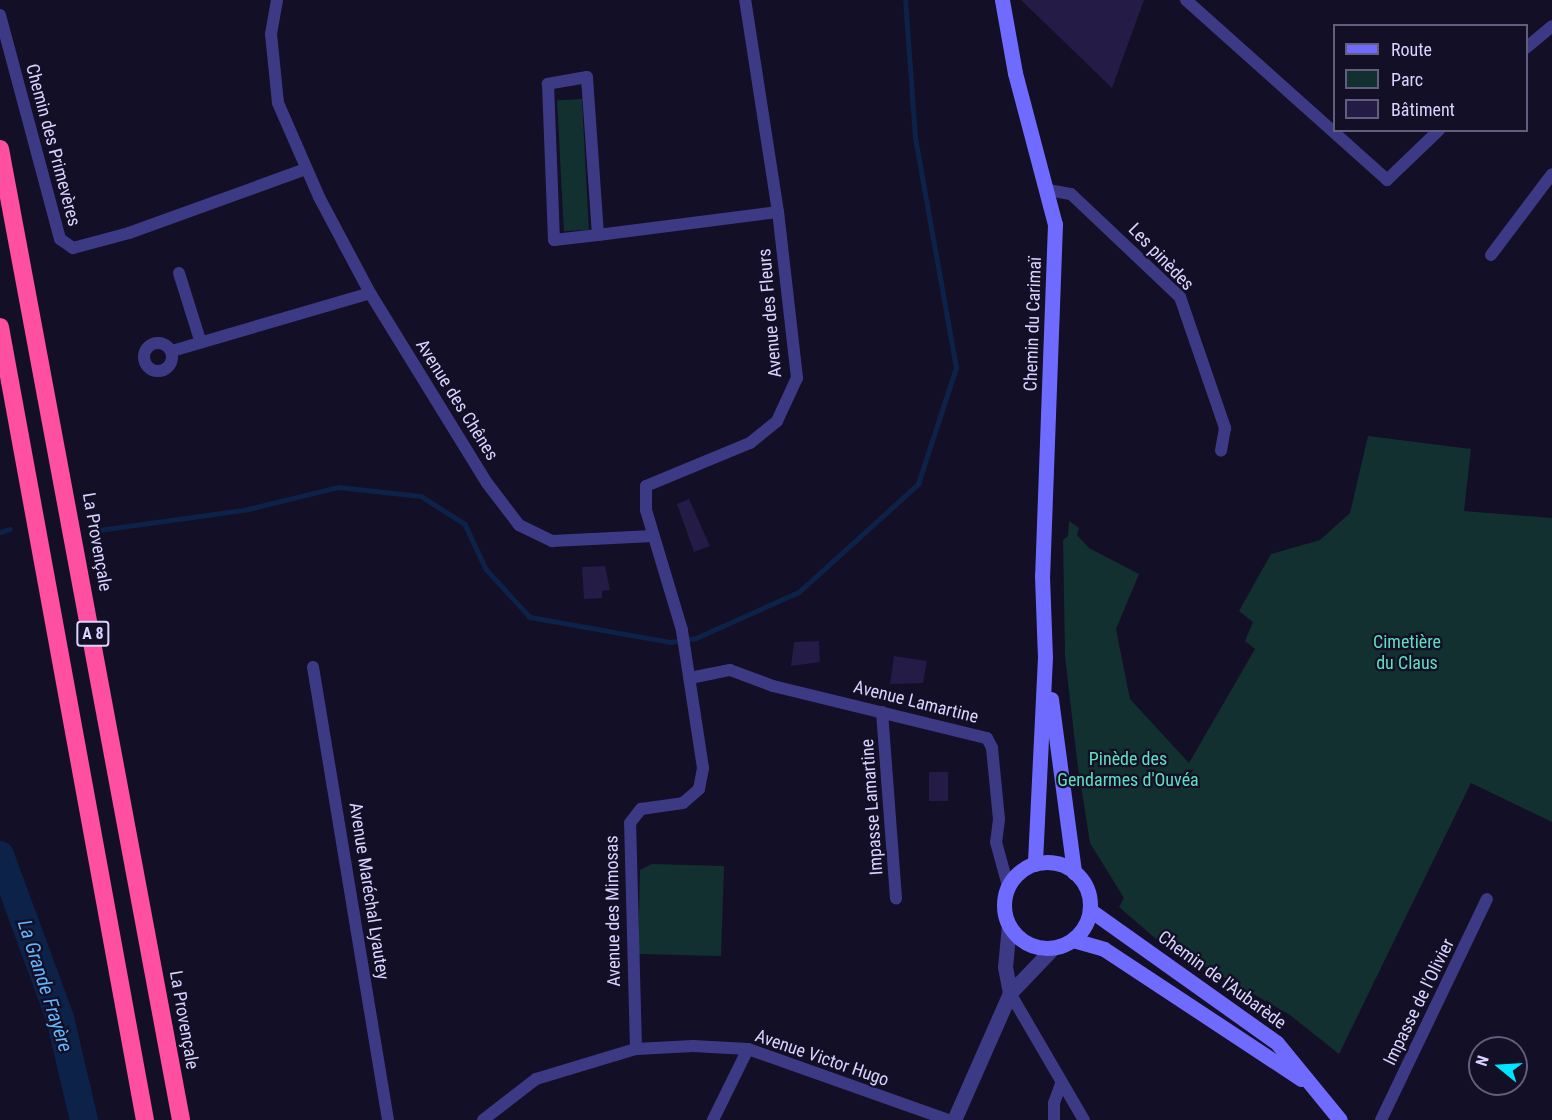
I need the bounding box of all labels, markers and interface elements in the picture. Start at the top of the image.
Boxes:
legend [1333,24,1528,132]
text: Route [1391,39,1432,60]
street label: Chemin des Primevères [21,62,85,228]
text: Parc [1391,69,1423,90]
text: Bâtiment [1391,99,1455,120]
street label: Les pinèdes [1124,219,1198,295]
street label: Avenue des Fleurs [754,248,786,378]
street label: Chemin du Carimaï [1020,256,1046,392]
street label: Avenue des Chênes [411,336,503,464]
street label: La Provençale [78,491,116,593]
road number: A 8 [75,621,111,647]
park label: Cimetière du Claus [1373,632,1441,674]
street label: Avenue Lamartine [851,676,981,728]
street label: Impasse Lamartine [856,738,888,876]
park label: Pinède des Gendarmes d'Ouvéa [1057,749,1199,792]
street label: Avenue Maréchal Lyautey [344,801,394,981]
street label: Avenue des Mimosas [601,835,625,987]
water label: La Grande Frayère [12,917,78,1055]
street label: Chemin de l'Aubarède [1154,926,1290,1034]
street label: Impasse de l'Olivier [1379,935,1459,1069]
street label: La Provençale [165,969,203,1071]
street label: Avenue Victor Hugo [752,1025,892,1091]
north arrow [1468,1036,1528,1096]
text: N [1472,1053,1493,1069]

